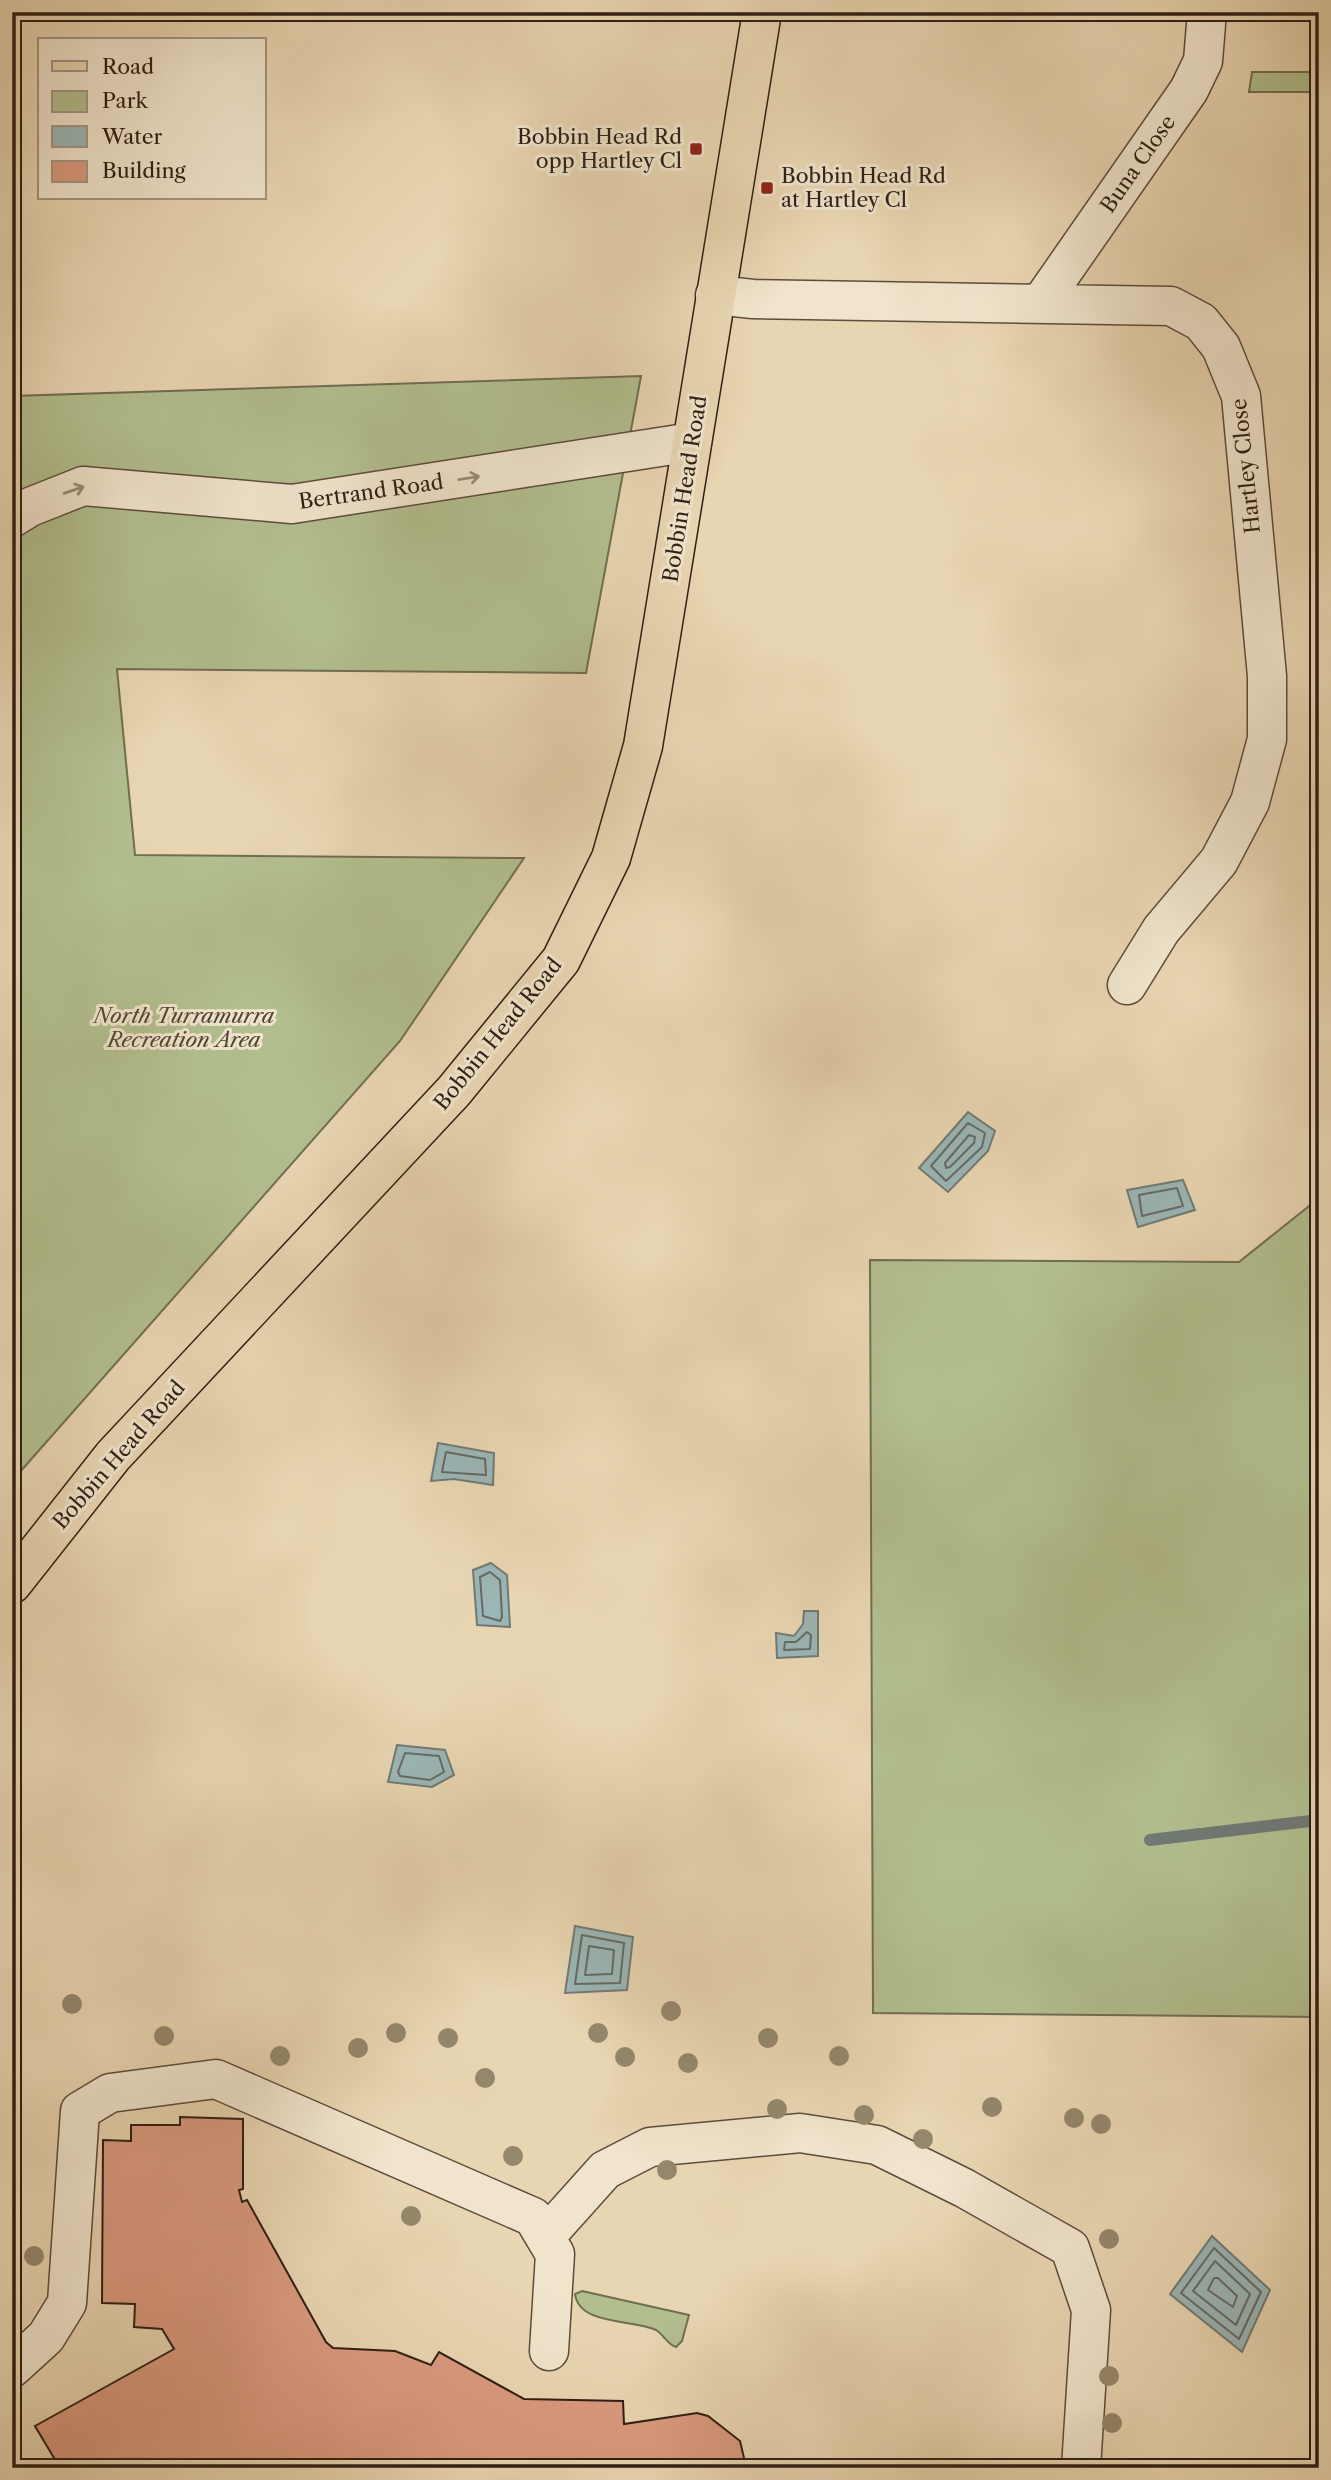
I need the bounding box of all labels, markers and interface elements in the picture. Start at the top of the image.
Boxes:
legend [38,38,266,200]
text: Road [102,54,154,79]
text: Park [102,88,148,113]
street label: Buna Close [1095,110,1180,217]
text: Water [101,124,162,149]
place label: Bobbin Head Rd opp Hartley Cl [517,124,682,173]
marker: Bobbin Head Rd opp Hartley Cl [688,141,704,157]
text: Building [102,158,187,183]
place label: Bobbin Head Rd at Hartley Cl [781,163,946,212]
marker: Bobbin Head Rd at Hartley Cl [759,180,775,196]
street label: Bobbin Head Road [657,394,712,584]
street label: Hartley Close [1226,397,1265,535]
street label: Bertrand Road [297,469,445,514]
one-way arrow [457,471,480,484]
one-way arrow [62,483,84,495]
street label: Bobbin Head Road [429,952,567,1115]
park label: North Turramurra Recreation Area [92,1003,275,1052]
street label: Bobbin Head Road [47,1375,190,1534]

